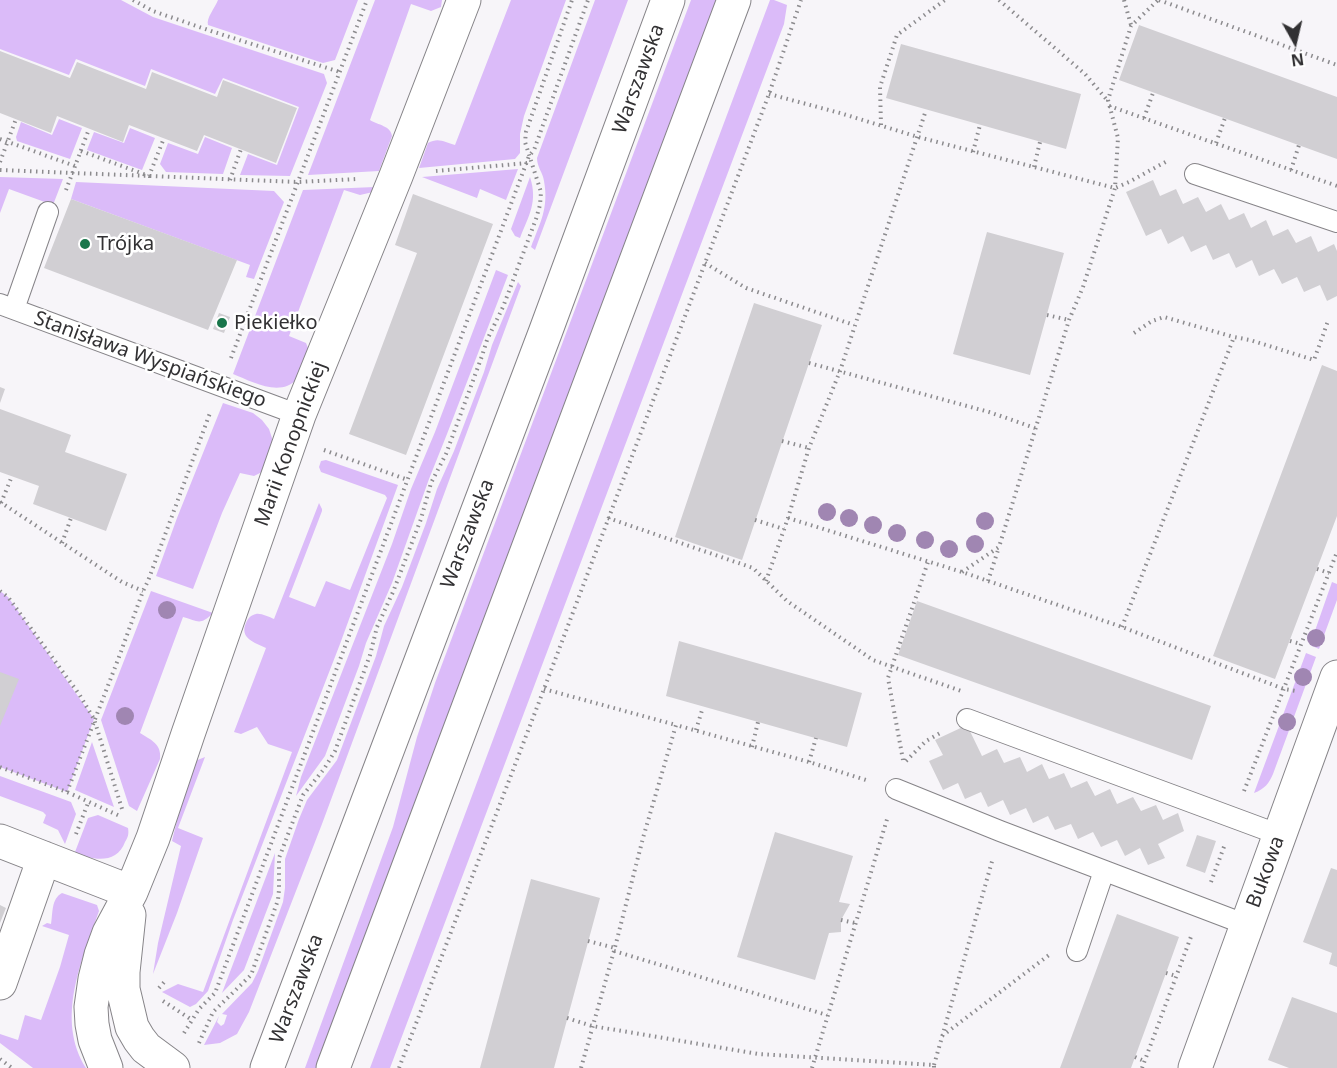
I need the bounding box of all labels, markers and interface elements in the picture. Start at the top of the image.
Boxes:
north arrow [1265,12,1325,72]
street label: Warszawska [608,21,670,137]
text: N [1290,48,1305,72]
place label: Trójka [97,232,154,256]
marker: Trójka [78,237,92,251]
street label: Stanisława Wyspiańskiego [31,307,269,413]
place label: Piekiełko [234,311,318,335]
marker: Piekiełko [215,316,229,330]
street label: Marii Konopnickiej [250,358,332,530]
street label: Warszawska [436,476,500,592]
street label: Bukowa [1242,833,1290,911]
street label: Warszawska [265,931,329,1047]

